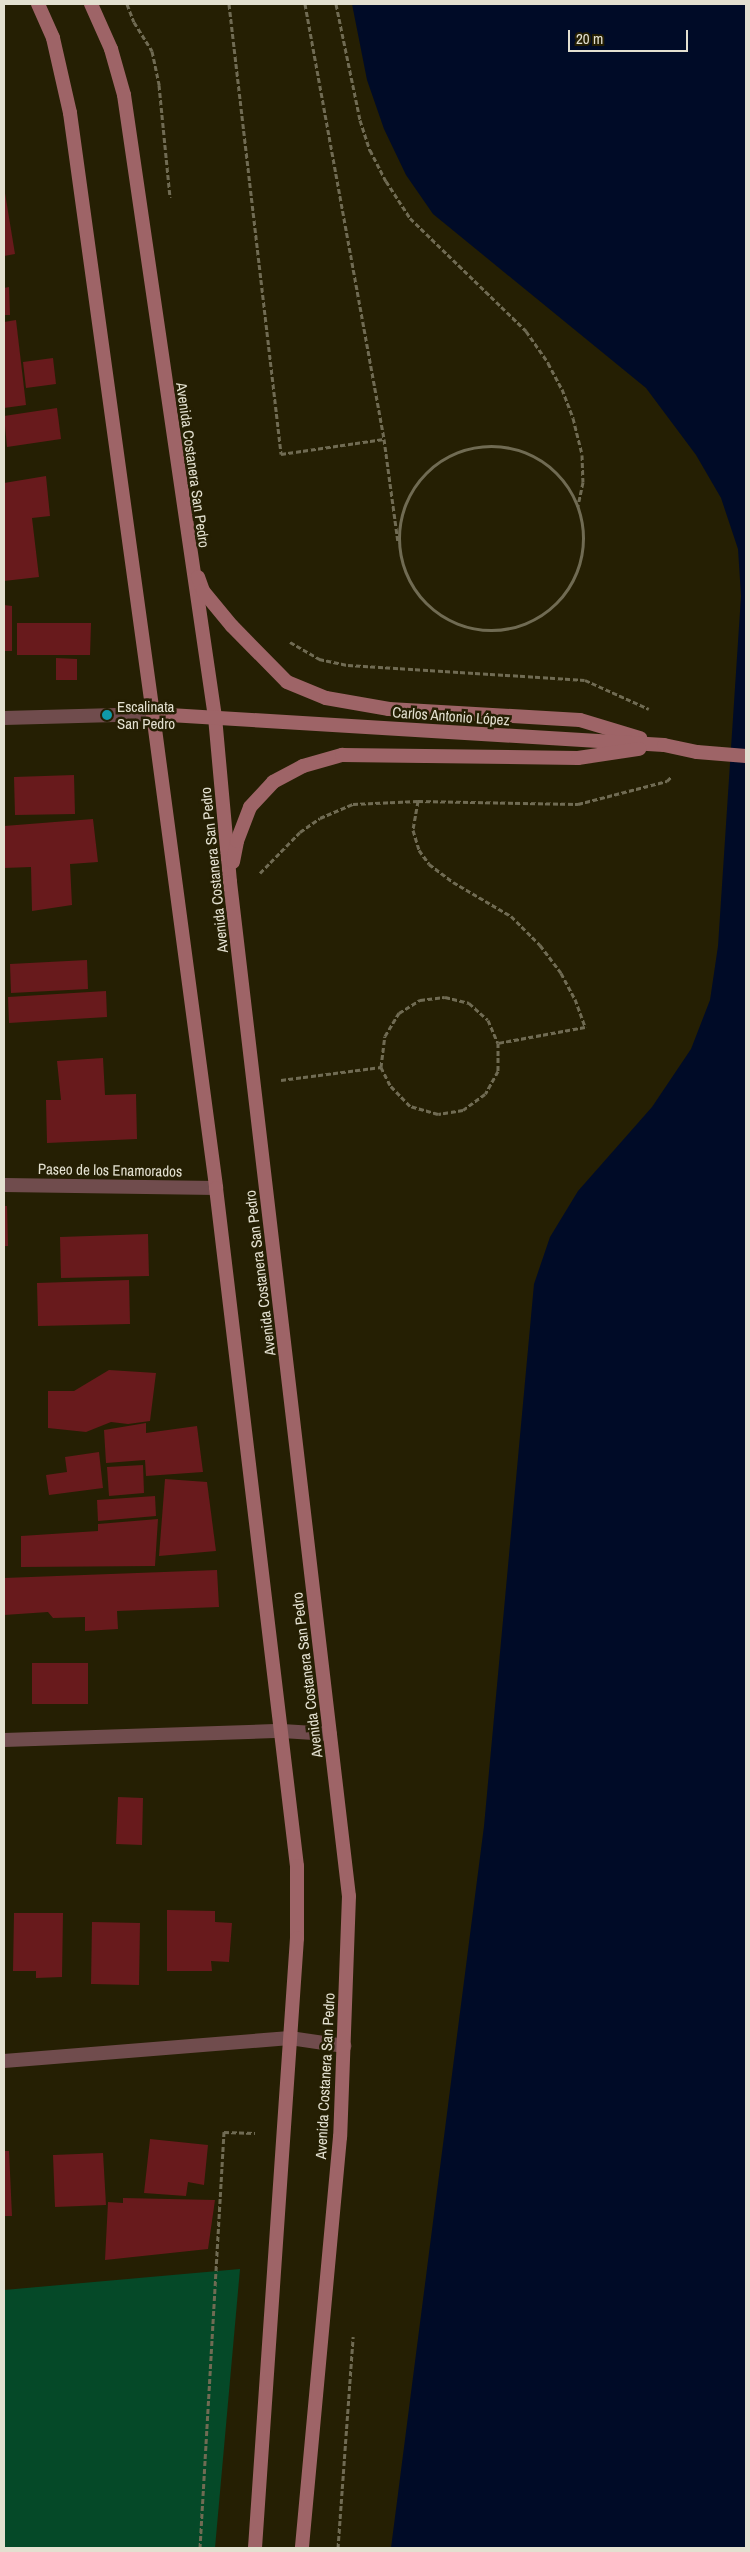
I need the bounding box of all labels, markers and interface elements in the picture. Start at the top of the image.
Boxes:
scale bar [570,20,690,52]
text: 20 m [576,28,603,49]
street label: Avenida Costanera San Pedro [172,381,214,549]
place label: Escalinata San Pedro [117,697,175,732]
street label: Carlos Antonio López [391,703,511,729]
marker: Escalinata San Pedro [101,709,113,721]
street label: Avenida Costanera San Pedro [196,786,232,954]
street label: Paseo de los Enamorados [38,1160,182,1180]
street label: Avenida Costanera San Pedro [241,1189,279,1357]
street label: Avenida Costanera San Pedro [288,1591,326,1759]
street label: Avenida Costanera San Pedro [312,1992,338,2160]

